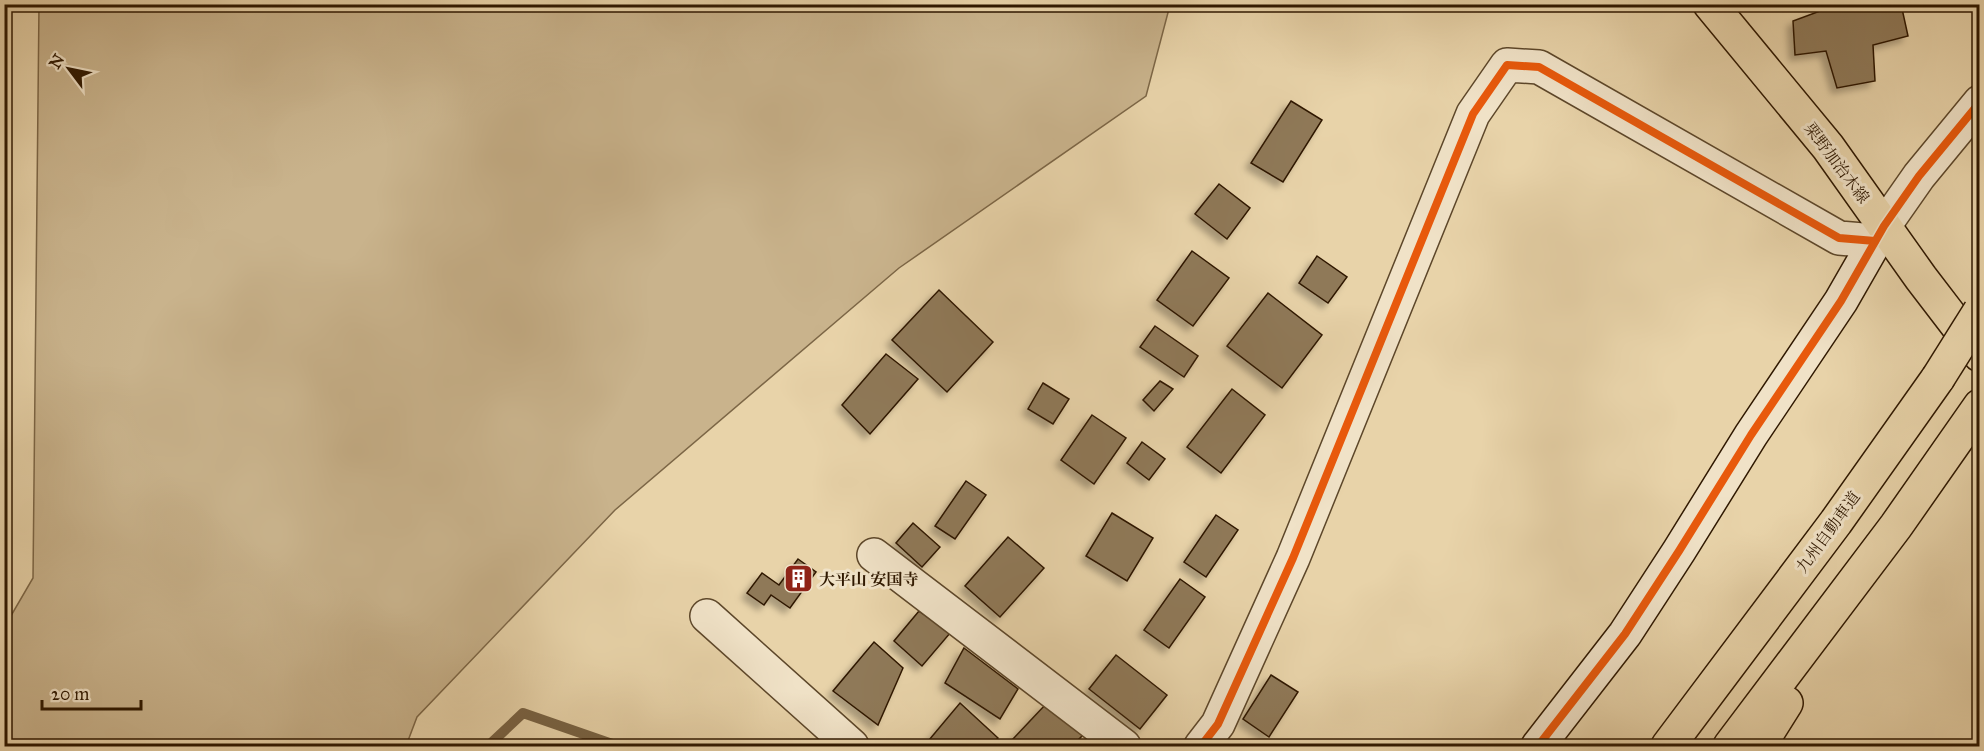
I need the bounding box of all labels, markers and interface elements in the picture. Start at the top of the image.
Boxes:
north arrow [39,39,99,99]
text: N [45,50,69,72]
street label: 栗野加治木線 [1801,119,1873,207]
street label: 九州自動車道 [1792,488,1864,576]
building icon: 大平山 安国寺 [782,563,814,595]
place label: 大平山 安国寺 [819,570,918,589]
scale bar [42,673,141,711]
text: 20 m [51,683,89,705]

